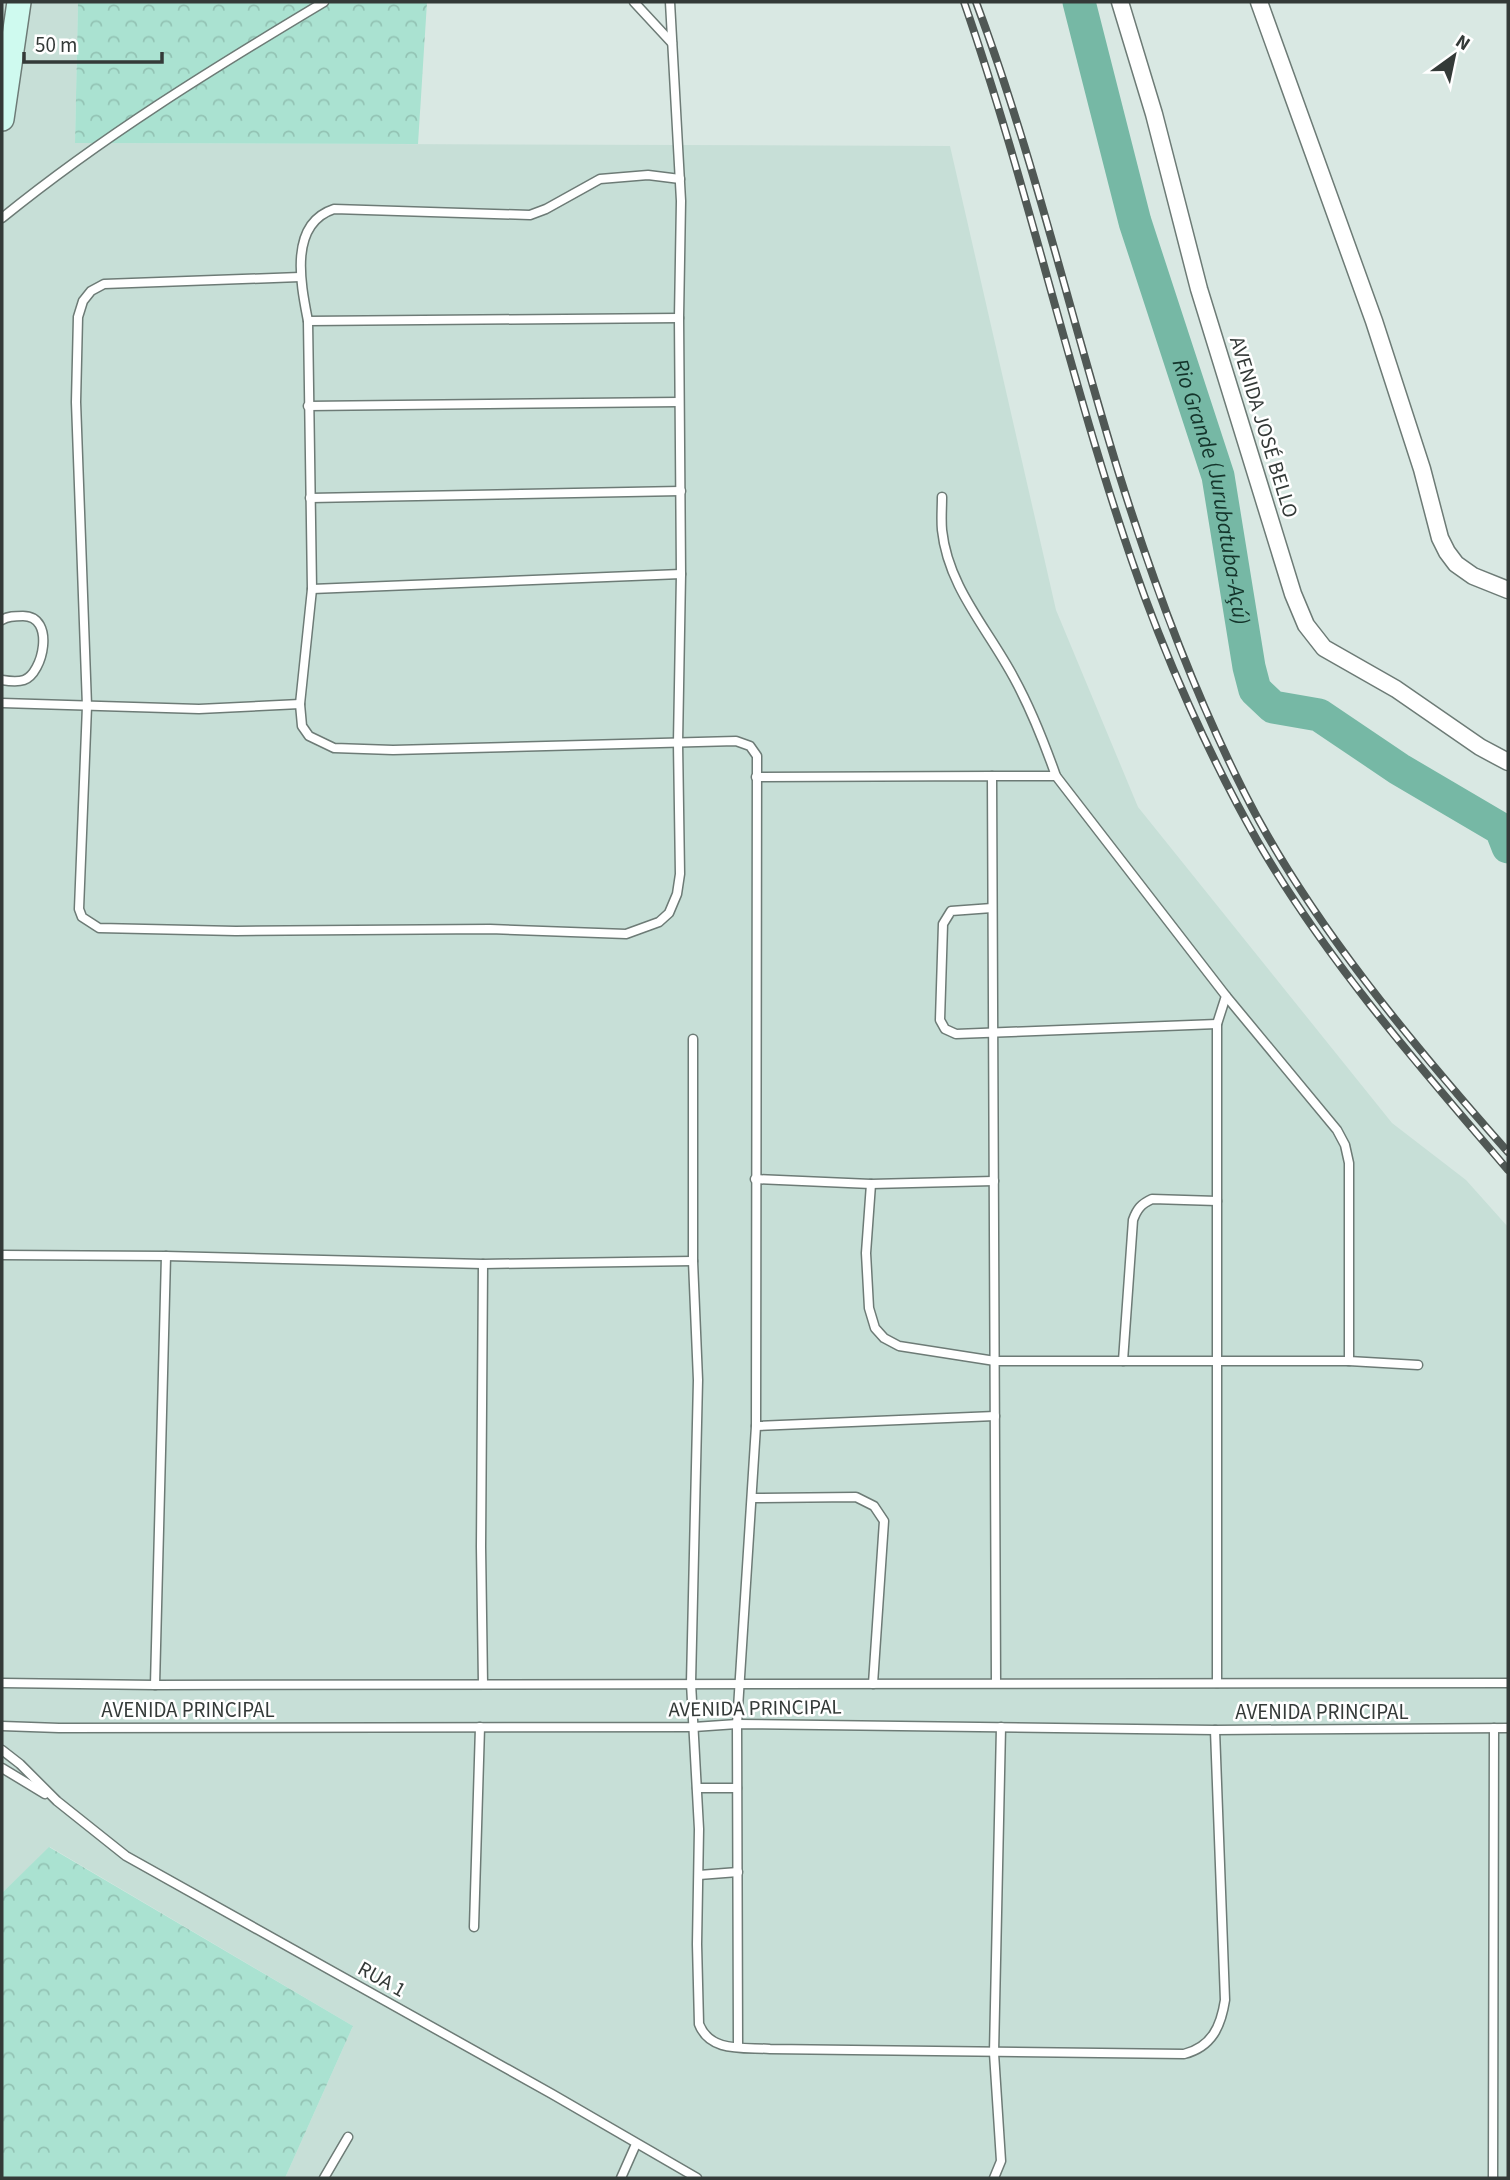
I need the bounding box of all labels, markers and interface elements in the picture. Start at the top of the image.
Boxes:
scale bar [24,21,163,65]
north arrow [1419,21,1489,91]
text: N [1450,28,1475,58]
text: 50 m [35,30,77,60]
street label: AVENIDA JOSÉ BELLO [1222,333,1306,521]
water label: Rio Grande (Jurubatuba-Açú) [1164,354,1258,627]
street label: AVENIDA PRINCIPAL [668,1691,842,1725]
street label: AVENIDA PRINCIPAL [101,1695,275,1725]
street label: AVENIDA PRINCIPAL [1235,1697,1409,1727]
street label: RUA 1 [352,1953,412,2005]

